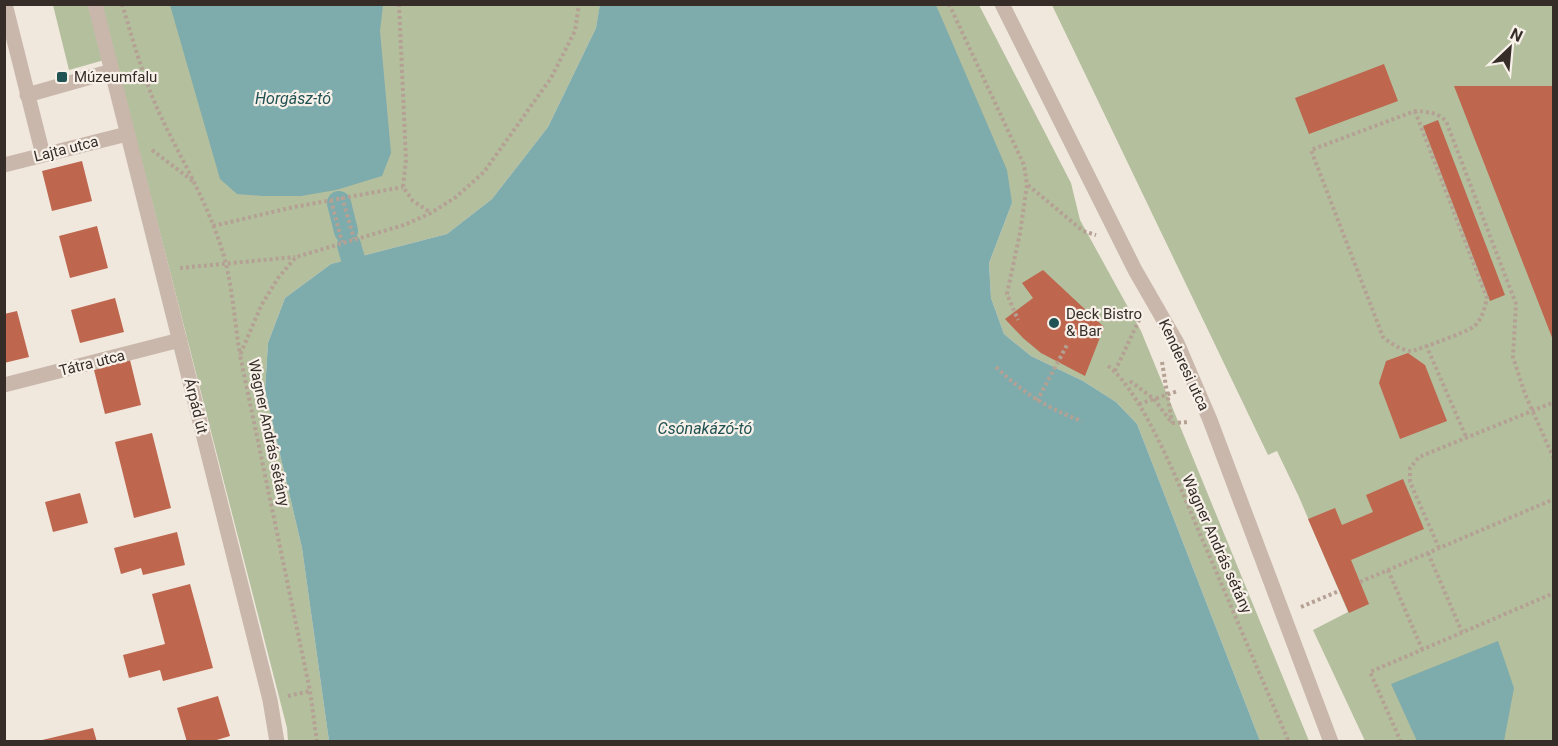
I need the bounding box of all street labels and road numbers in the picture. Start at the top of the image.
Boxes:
street label: Lajta utca [32,132,100,166]
street label: Kenderesi utca [1155,316,1213,414]
street label: Tátra utca [57,346,127,380]
street label: Wagner András sétány [245,358,293,508]
street label: Árpád út [180,376,212,436]
street label: Wagner András sétány [1178,472,1256,616]

